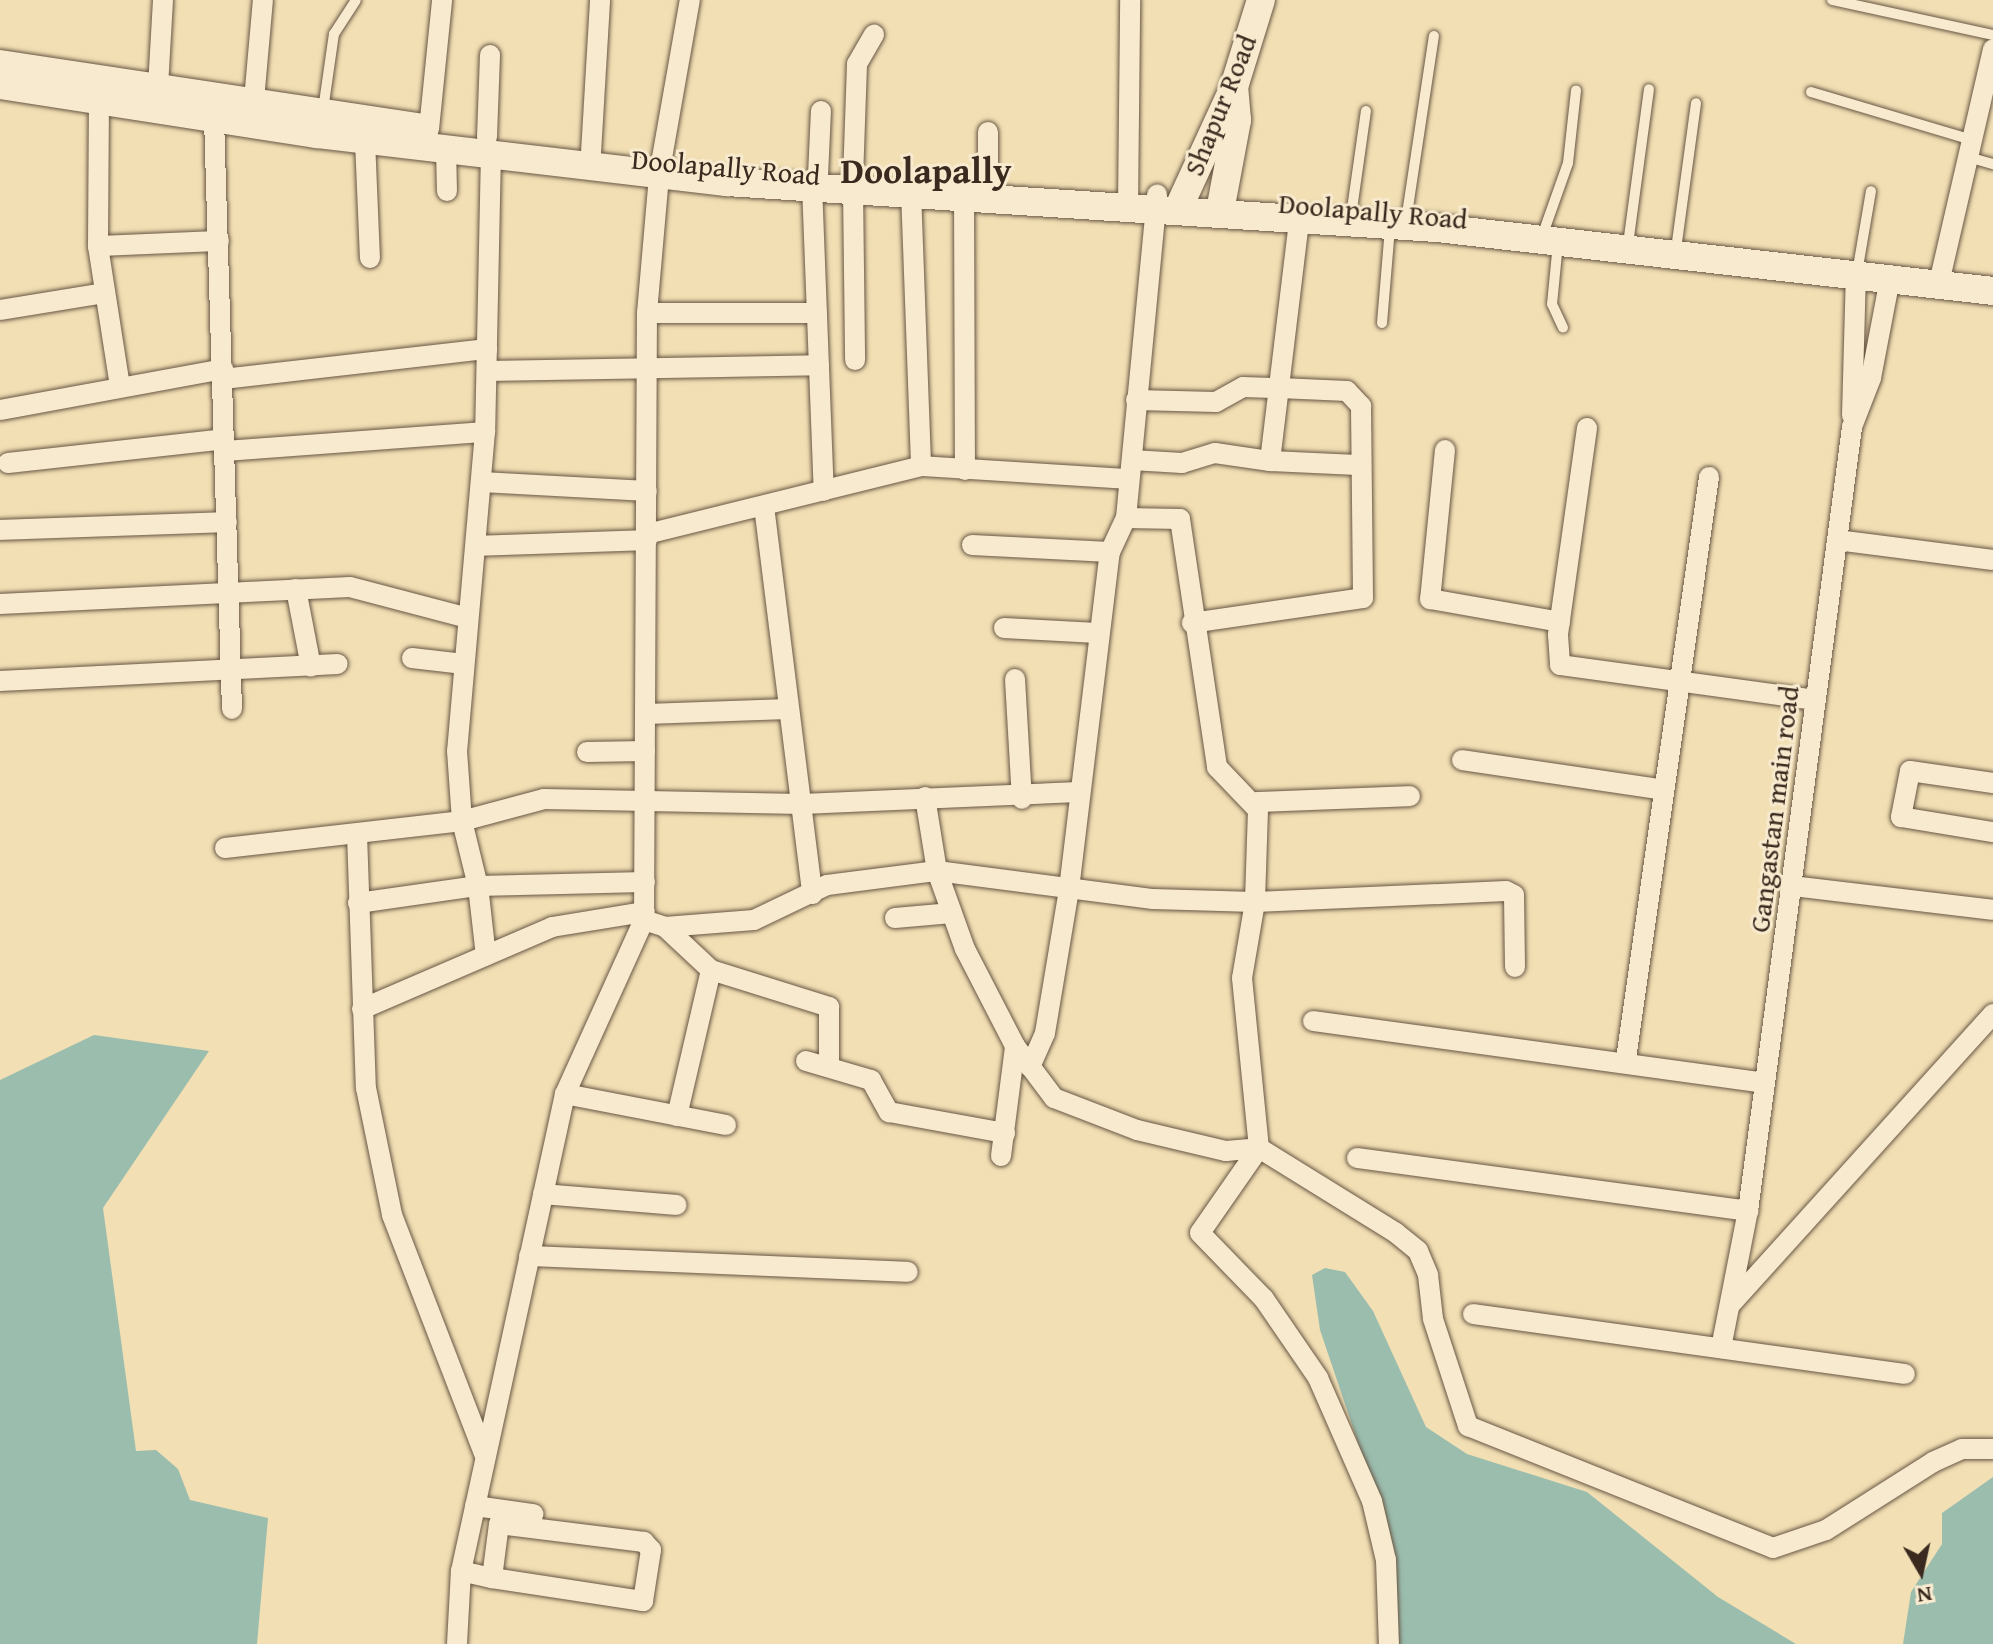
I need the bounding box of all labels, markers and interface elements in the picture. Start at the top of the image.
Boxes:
street label: Shapur Road [1176,30,1264,180]
street label: Doolapally Road [630,142,822,192]
district label: Doolapally [840,148,1012,192]
street label: Doolapally Road [1277,186,1469,236]
street label: Gangastan main road [1742,684,1806,934]
north arrow [1881,1532,1961,1612]
text: N [1915,1579,1935,1613]

